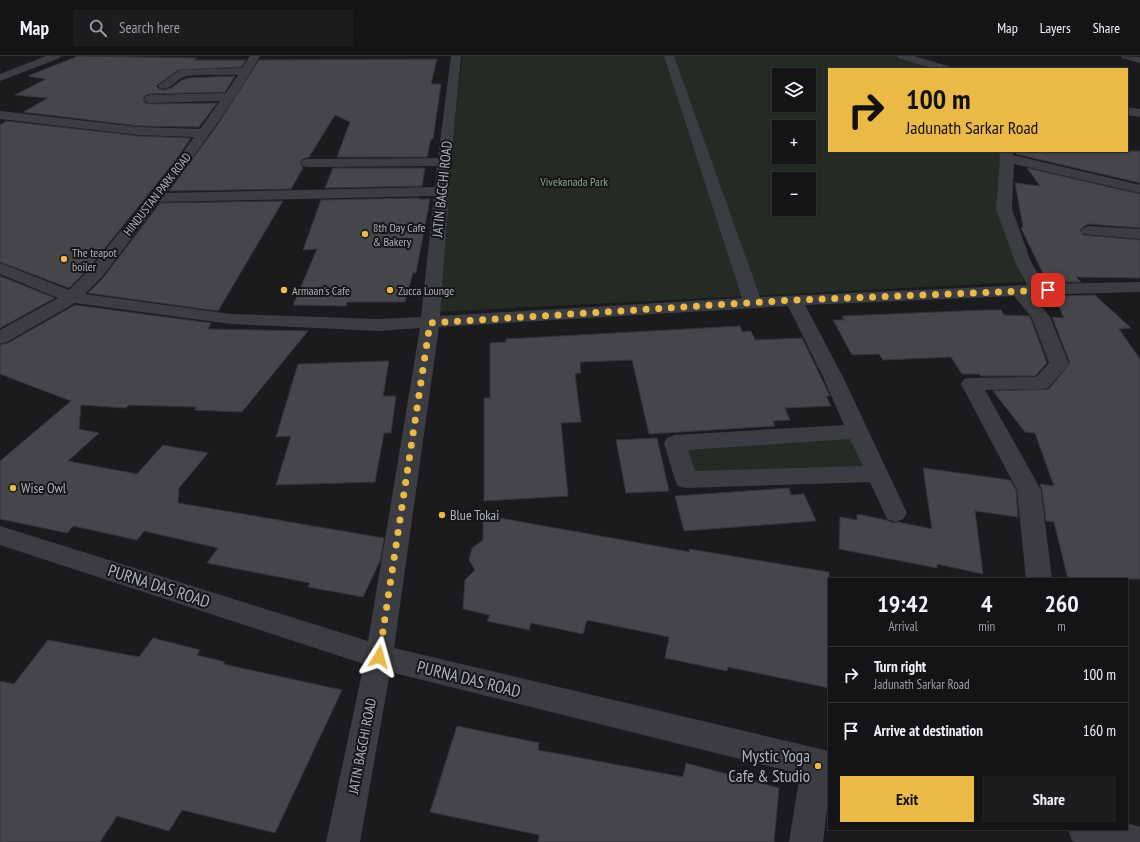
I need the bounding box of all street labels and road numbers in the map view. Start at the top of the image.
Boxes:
street label: JATIN BAGCHI ROAD [428,140,456,239]
street label: HINDUSTAN PARK ROAD [120,150,194,238]
street label: PURNA DAS ROAD [105,559,213,613]
street label: PURNA DAS ROAD [415,656,523,703]
street label: JATIN BAGCHI ROAD [344,697,380,796]

